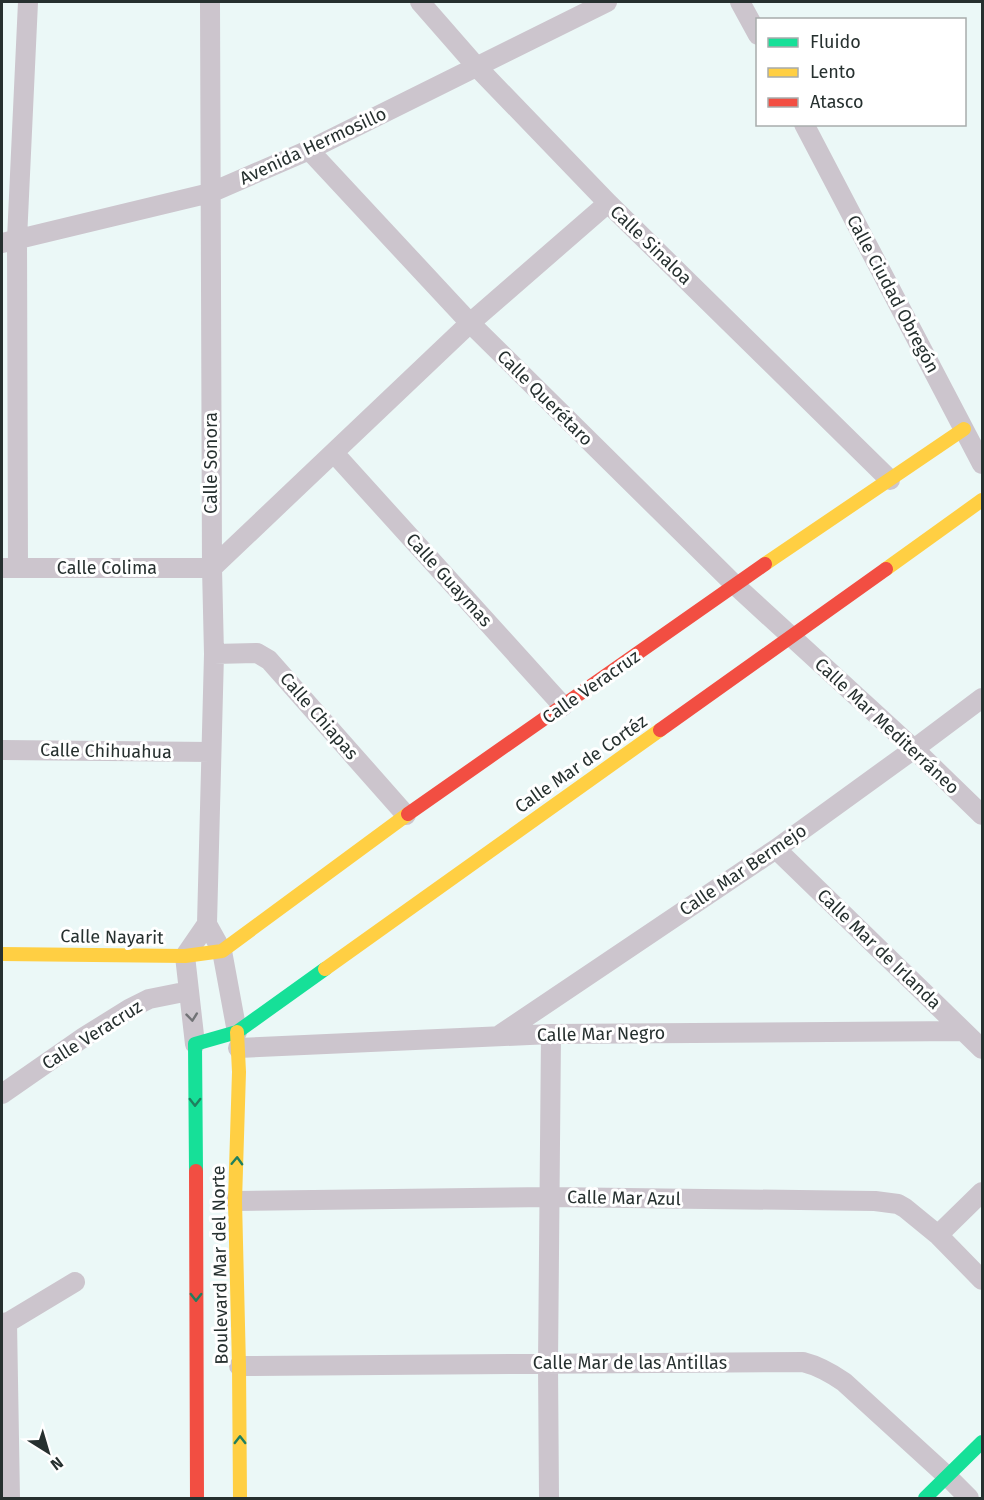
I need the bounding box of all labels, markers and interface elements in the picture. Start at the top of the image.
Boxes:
legend [756,18,966,126]
text: Fluido [810,31,861,53]
text: Lento [810,61,856,83]
text: Atasco [810,91,863,113]
street label: Avenida Hermosillo [236,102,390,190]
street label: Calle Sinaloa [606,201,696,289]
street label: Calle Ciudad Obregón [842,211,944,377]
street label: Calle Querétaro [492,345,598,451]
street label: Calle Sonora [200,412,222,514]
street label: Calle Guaymas [401,529,497,631]
street label: Calle Colima [57,557,157,579]
street label: Calle Veracruz [538,645,644,729]
street label: Calle Mar Mediterráneo [810,653,964,799]
street label: Calle Chiapas [275,668,363,764]
street label: Calle Mar de Cortéz [511,710,651,818]
street label: Calle Chihuahua [40,739,172,763]
street label: Calle Mar Bermejo [675,819,811,921]
street label: Calle Mar de Irlanda [812,884,946,1014]
street label: Calle Nayarit [60,925,164,949]
street label: Calle Veracruz [38,995,146,1075]
one-way arrow [185,1013,198,1022]
street label: Calle Mar Negro [537,1022,665,1046]
one-way arrow [189,1098,201,1107]
one-way arrow [230,1157,243,1166]
street label: Boulevard Mar del Norte [207,1165,233,1365]
street label: Calle Mar Azul [567,1186,681,1210]
one-way arrow [190,1293,202,1302]
street label: Calle Mar de las Antillas [533,1352,727,1374]
north arrow [18,1422,78,1482]
one-way arrow [234,1436,246,1445]
text: N [47,1453,67,1474]

